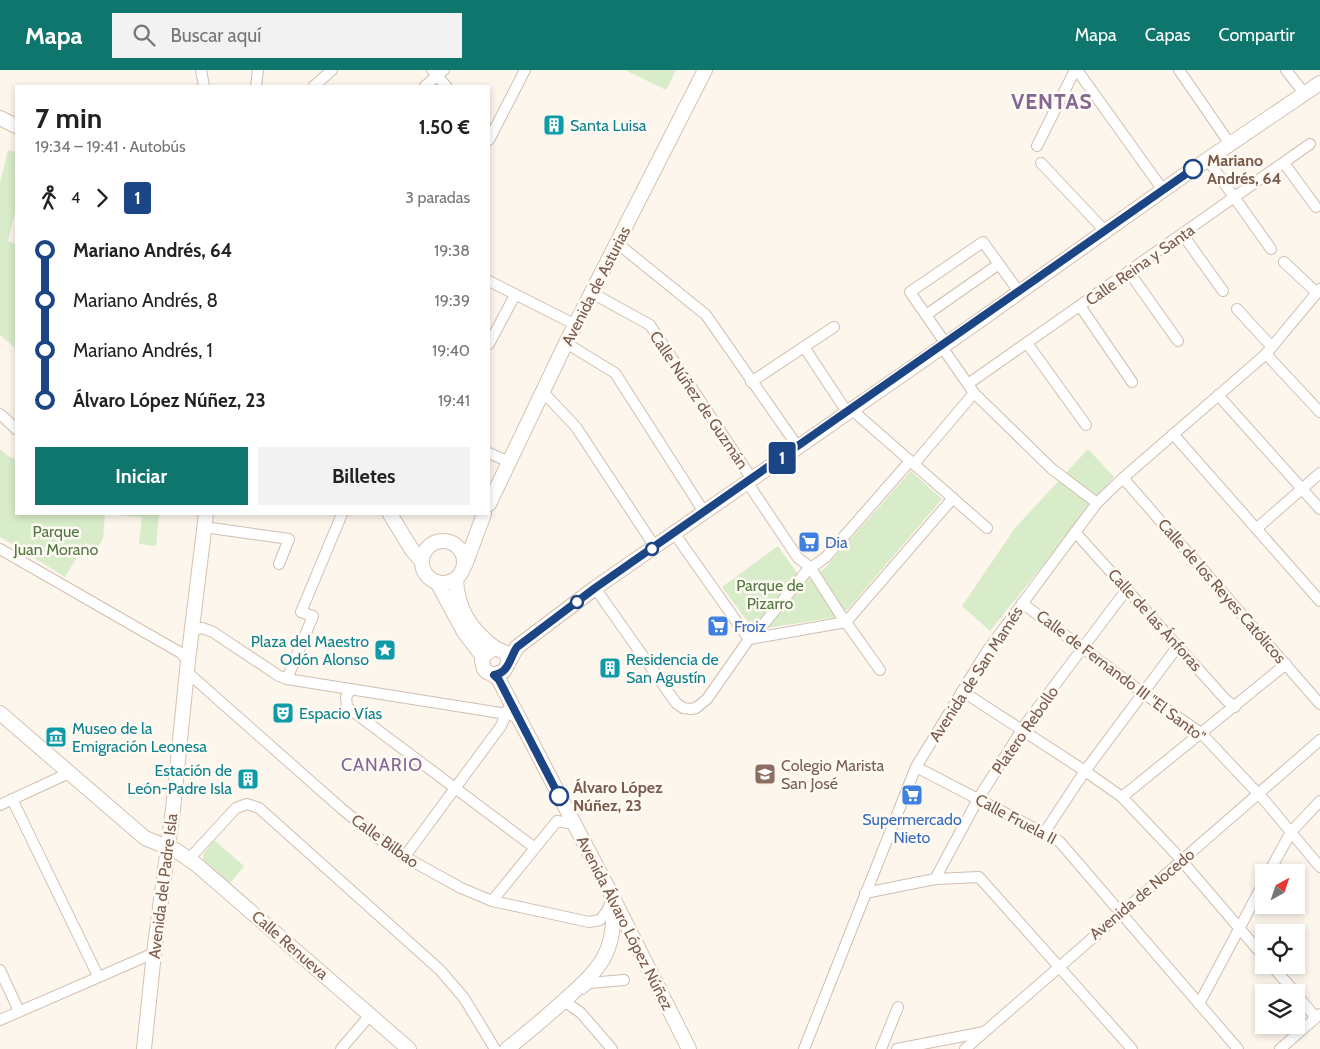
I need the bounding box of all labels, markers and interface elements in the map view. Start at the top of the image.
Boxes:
search box [112,13,462,58]
text: Mapa [25,21,82,50]
icon: search [130,21,158,49]
text: Buscar aquí [170,24,261,47]
text: Mapa [1075,24,1117,46]
text: Capas [1145,24,1191,46]
text: Compartir [1219,24,1295,46]
district label: VENTAS [1011,89,1093,114]
text: 7 min [35,101,102,135]
building icon: Santa Luisa [542,113,566,137]
text: 1.50 € [419,116,470,139]
place label: Santa Luisa [570,116,647,135]
text: 19:34 – 19:41 · Autobús [35,137,186,156]
place label: Mariano Andrés, 64 [1207,151,1281,188]
marker: Mariano Andrés, 64 [1183,159,1203,179]
icon: walk [35,184,63,212]
icon: forward [88,184,116,212]
text: 1 [134,187,141,209]
text: 4 [71,188,80,207]
text: 3 paradas [405,188,470,207]
street label: Calle Reina y Santa [1082,220,1198,310]
street label: Avenida de Asturias [558,223,634,349]
text: Mariano Andrés, 64 [73,239,232,262]
text: 19:38 [434,241,470,260]
text: Mariano Andrés, 8 [73,289,218,312]
text: 19:39 [435,291,470,310]
street label: Calle Núñez de Guzmán [646,327,752,473]
text: Mariano Andrés, 1 [73,339,213,362]
text: 19:40 [432,341,470,360]
text: Álvaro López Núñez, 23 [73,389,266,412]
text: 19:41 [438,391,470,410]
line badge: 1 [766,442,798,474]
button: Iniciar [35,447,248,505]
button: Billetes [258,447,470,505]
text: 1 [779,447,785,469]
street label: Calle de los Reyes Católicos [1154,515,1290,667]
park label: Parque Juan Morano [13,522,98,559]
supermarket icon: Dia [797,530,821,554]
place label: Dia [825,533,848,552]
unlabelled marker [645,542,659,556]
street label: Calle de las Ánforas [1104,565,1206,675]
park label: Parque de Pizarro [736,576,804,613]
unlabelled marker [570,595,584,609]
street label: Avenida de San Mamés [925,603,1027,745]
street label: Calle de Fernando III "El Santo" [1033,606,1209,746]
supermarket icon: Froiz [706,614,730,638]
place label: Froiz [734,617,767,636]
place label: Plaza del Maestro Odón Alonso [251,632,369,669]
place icon: Plaza del Maestro Odón Alonso [373,638,397,662]
place label: Residencia de San Agustín [626,650,719,687]
building icon: Residencia de San Agustín [598,656,622,680]
street label: Platero Rebollo [988,682,1062,777]
theatre icon: Espacio Vías [271,701,295,725]
place label: Espacio Vías [299,704,383,723]
place label: Museo de la Emigración Leonesa [72,719,207,756]
museum icon: Museo de la Emigración Leonesa [44,725,68,749]
district label: CANARIO [341,754,423,776]
place label: Colegio Marista San José [781,756,884,793]
place label: Estación de León-Padre Isla [127,761,232,798]
school or university icon: Colegio Marista San José [753,762,777,786]
building icon: Estación de León-Padre Isla [236,767,260,791]
place label: Álvaro López Núñez, 23 [573,778,663,815]
supermarket icon: Supermercado Nieto [900,783,924,807]
marker: Álvaro López Núñez, 23 [549,786,569,806]
street label: Calle Fruela II [972,790,1060,848]
street label: Calle Bilbao [348,810,423,872]
place label: Supermercado Nieto [862,810,962,847]
street label: Avenida del Padre Isla [145,812,181,960]
street label: Avenida Álvaro López Núñez [573,833,677,1014]
street label: Avenida de Nocedo [1086,844,1199,943]
north arrow [1255,864,1305,914]
map controls [1255,864,1305,1034]
street label: Calle Renueva [248,907,332,984]
button: locate [1255,924,1305,974]
button: layers [1255,984,1305,1034]

